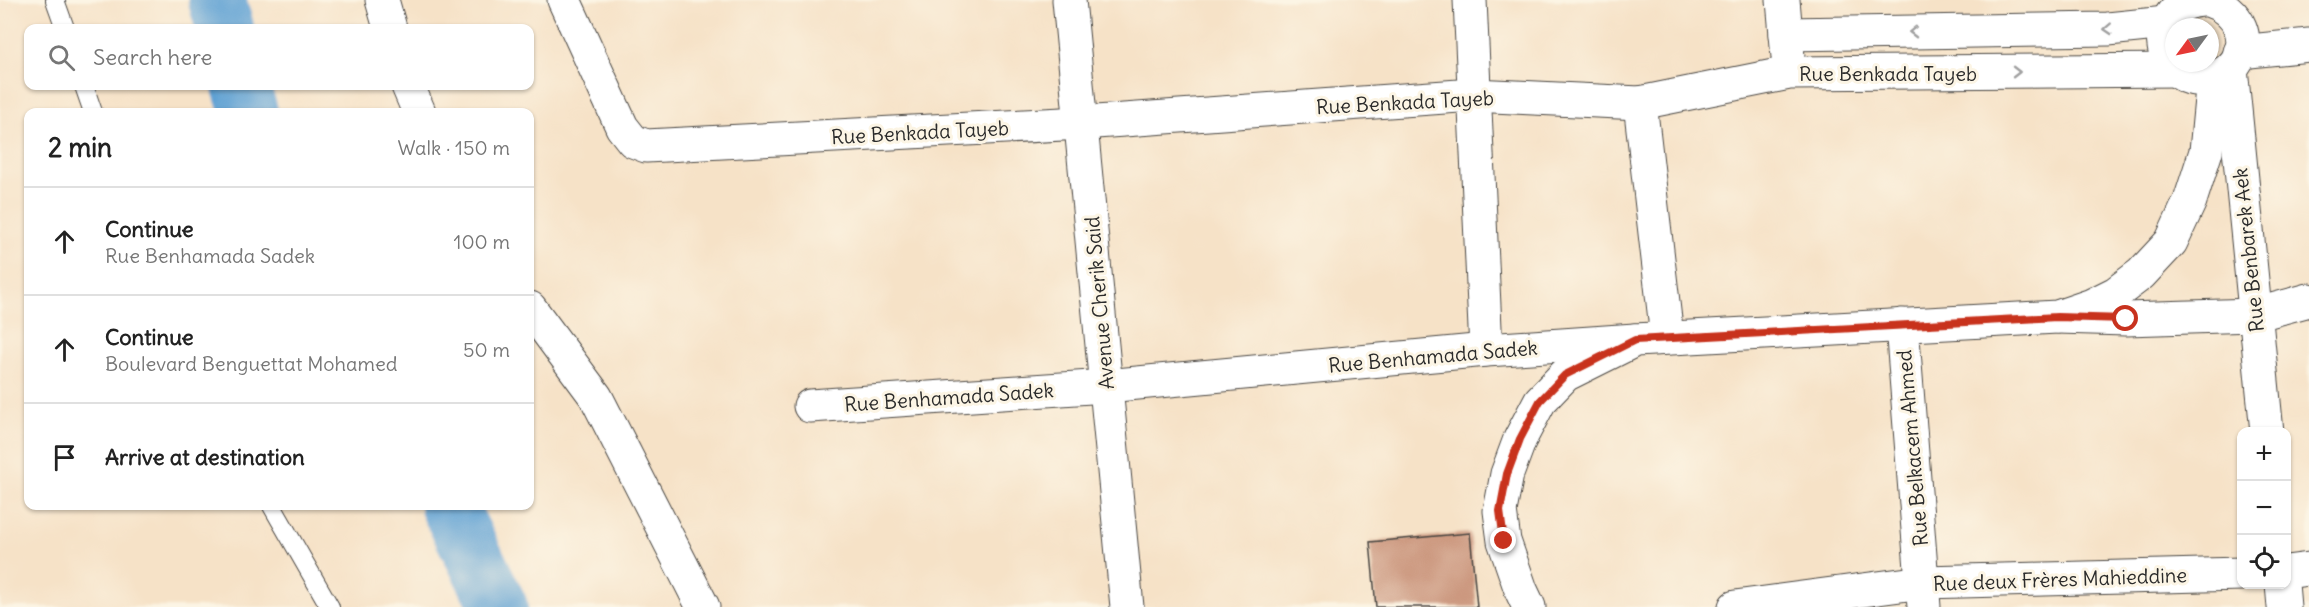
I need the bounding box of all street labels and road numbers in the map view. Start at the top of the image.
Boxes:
street label: Rue Benkada Tayeb [1799,61,1977,86]
street label: Rue Benkada Tayeb [1315,85,1495,119]
street label: Rue Benkada Tayeb [830,115,1010,149]
street label: Rue Benbarek Aek [2227,167,2269,333]
street label: Avenue Cherik Said [1079,215,1119,391]
street label: Rue Benhamada Sadek [1327,334,1539,378]
street label: Rue Belkacem Ahmed [1891,349,1933,547]
street label: Rue Benhamada Sadek [843,377,1055,417]
street label: Rue deux Frères Mahieddine [1933,562,2187,596]

